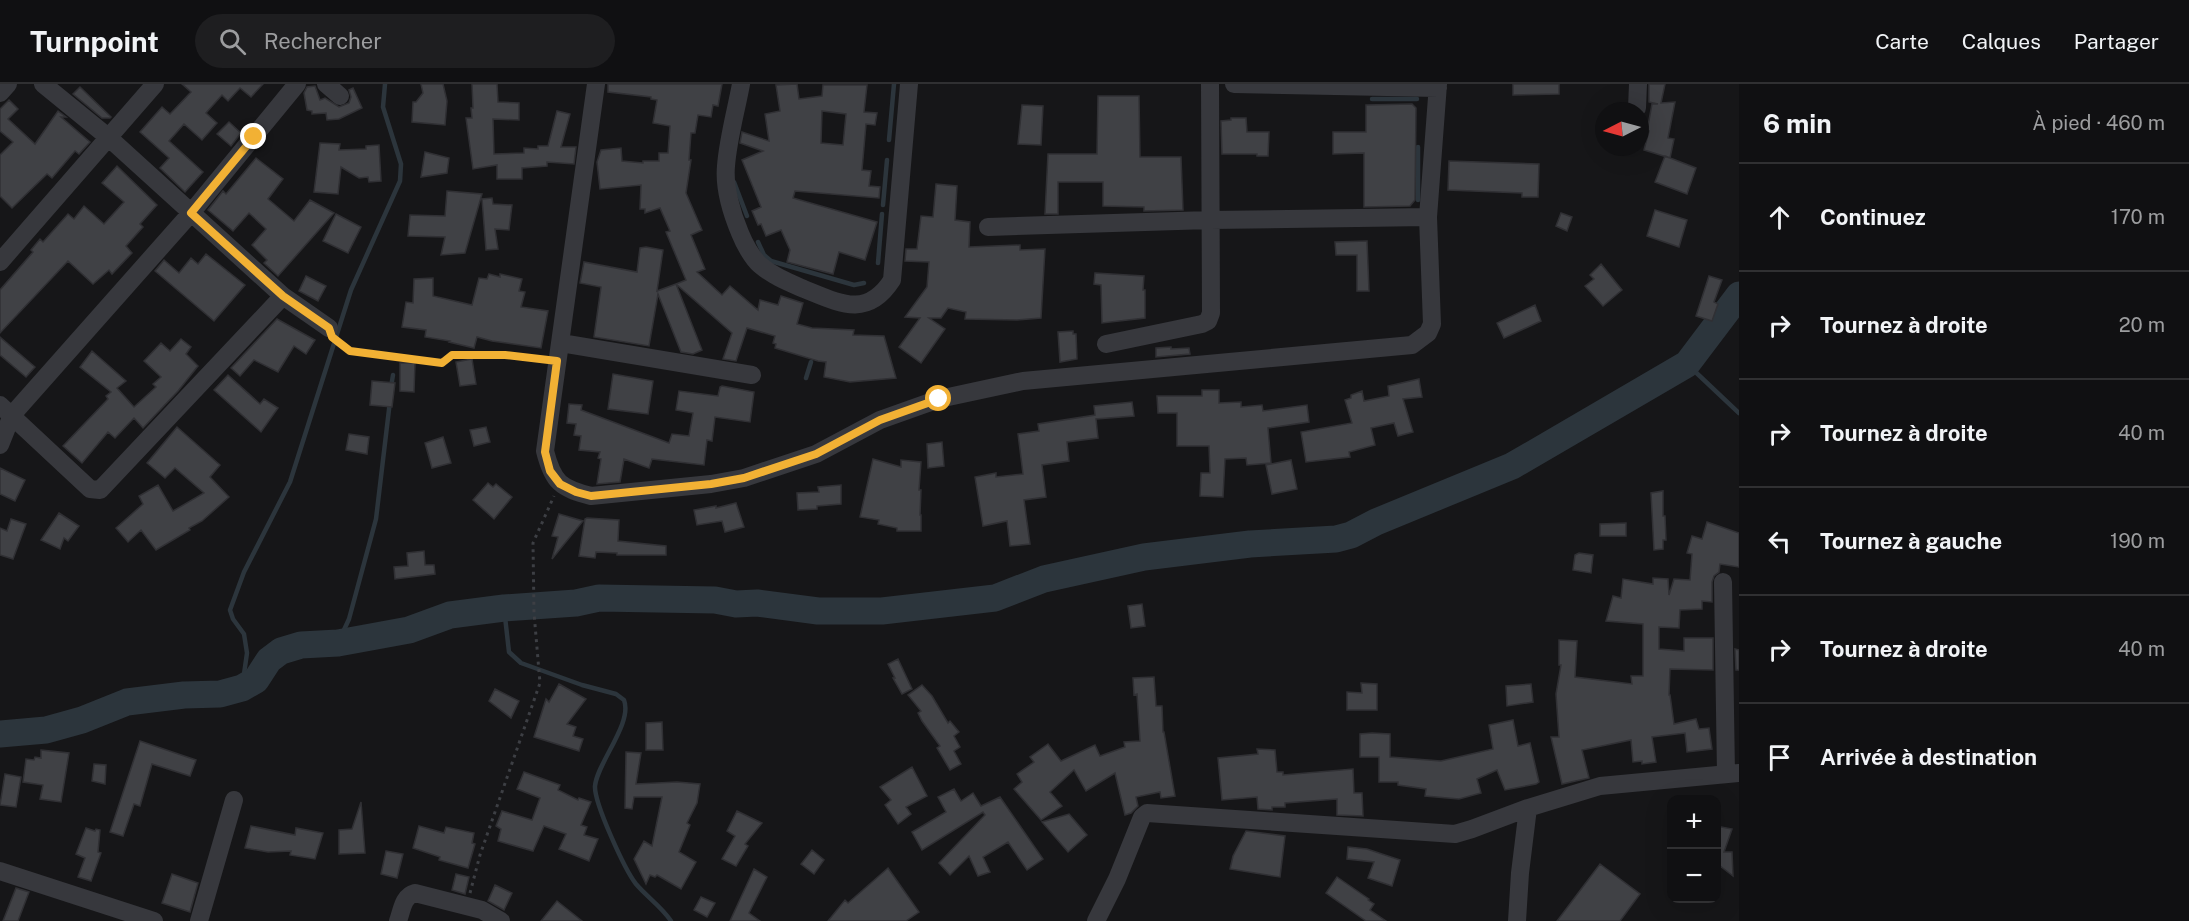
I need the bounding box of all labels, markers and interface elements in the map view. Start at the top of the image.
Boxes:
search box [195,14,615,68]
text: Turnpoint [30,25,159,58]
icon: search [216,25,249,58]
text: Rechercher [264,28,382,54]
text: Carte [1875,29,1929,54]
text: Calques [1962,29,2041,54]
text: Partager [2074,29,2159,54]
north arrow [1595,102,1649,156]
text: 6 min [1763,108,1832,139]
text: À pied · 460 m [2032,111,2165,135]
route end [240,123,266,149]
icon: ahead [1763,201,1796,234]
text: Continuez [1820,204,1926,230]
text: 170 m [2111,205,2165,229]
icon: right [1763,309,1796,342]
text: Tournez à droite [1820,312,1988,338]
text: 20 m [2119,313,2165,337]
route start [925,385,951,411]
icon: right [1763,417,1796,450]
text: Tournez à droite [1820,420,1988,446]
text: 40 m [2118,421,2165,445]
icon: left [1763,525,1796,558]
text: Tournez à gauche [1820,528,2002,554]
text: 190 m [2110,529,2165,553]
icon: right [1763,633,1796,666]
text: Tournez à droite [1820,636,1988,662]
text: 40 m [2118,637,2165,661]
icon: arrive [1763,741,1796,774]
text: Arrivée à destination [1820,744,2037,770]
map controls [1667,795,1721,903]
button: + [1667,795,1721,849]
button: − [1667,849,1721,903]

